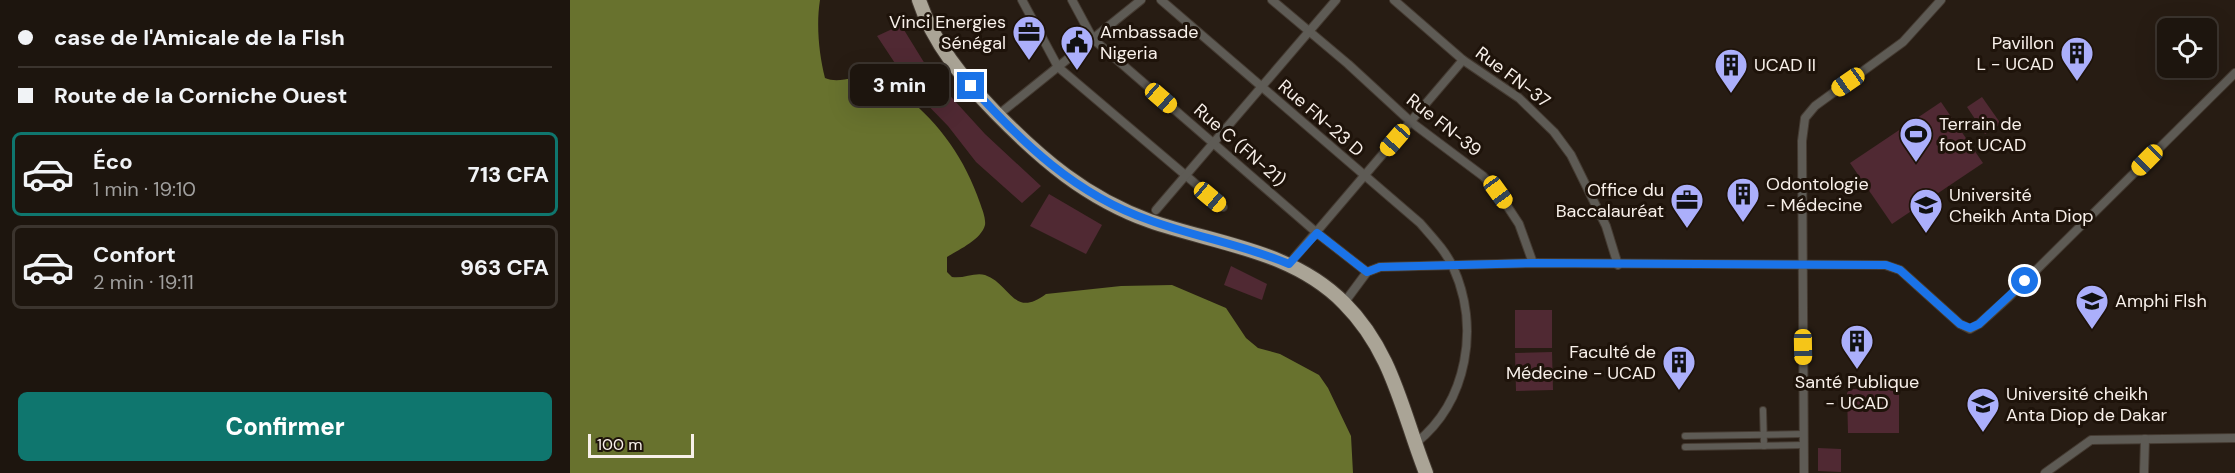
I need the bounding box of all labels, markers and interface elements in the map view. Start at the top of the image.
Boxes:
place label: Vinci Energies Sénégal [889,10,1006,55]
office icon: Vinci Energies Sénégal [1011,14,1047,61]
map controls [2157,18,2217,78]
button: locate [2157,18,2217,78]
place label: Ambassade Nigeria [1100,20,1198,65]
text: case de l'Amicale de la Flsh [54,23,345,52]
public building icon: Ambassade Nigeria [1059,24,1095,71]
place label: Pavillon L - UCAD [1976,31,2054,76]
building icon: Pavillon L - UCAD [2059,35,2095,82]
street label: Rue FN-37 [1471,41,1555,113]
building icon: UCAD II [1713,47,1749,94]
place label: UCAD II [1754,53,1816,77]
car [1828,64,1868,100]
callout: 3 min [851,65,950,107]
text: 3 min [873,72,926,98]
route end [957,72,984,99]
street label: Rue FN-23 D [1273,74,1369,162]
car [1142,79,1180,117]
text: Route de la Corniche Ouest [54,81,347,110]
street label: Rue FN-39 [1401,88,1487,162]
street label: Rue C (FN-21) [1189,98,1291,192]
place label: Terrain de foot UCAD [1939,112,2026,157]
sports icon: Terrain de foot UCAD [1898,116,1934,163]
car [1376,121,1414,159]
car [2128,141,2166,179]
icon: car [21,147,75,201]
text: Éco [93,147,133,176]
text: 713 CFA [468,160,549,189]
car [1480,172,1516,212]
place label: Odontologie - Médecine [1766,172,1869,217]
text: 1 min · 19:10 [93,176,196,202]
building icon: Odontologie - Médecine [1725,176,1761,223]
place label: Office du Baccalauréat [1556,178,1664,223]
car [1190,179,1230,215]
office icon: Office du Baccalauréat [1669,182,1705,229]
place label: Université Cheikh Anta Diop [1949,183,2094,228]
school or university icon: Université Cheikh Anta Diop [1908,187,1944,234]
icon: car [21,240,75,294]
text: Confort [93,240,176,269]
text: 963 CFA [460,253,549,282]
route start [2011,267,2038,294]
text: 2 min · 19:11 [93,269,194,295]
school or university icon: Amphi Flsh [2074,283,2110,330]
place label: Amphi Flsh [2115,289,2207,313]
building icon: Santé Publique - UCAD [1839,323,1875,370]
car [1794,329,1812,365]
place label: Faculté de Médecine - UCAD [1506,340,1656,385]
building icon: Faculté de Médecine - UCAD [1661,344,1697,391]
place label: Santé Publique - UCAD [1795,370,1919,415]
place label: Université cheikh Anta Diop de Dakar [2006,382,2168,427]
school or university icon: Université cheikh Anta Diop de Dakar [1965,386,2001,433]
button: Confirmer [18,392,552,461]
scale bar [588,431,694,458]
text: 100 m [597,434,642,455]

